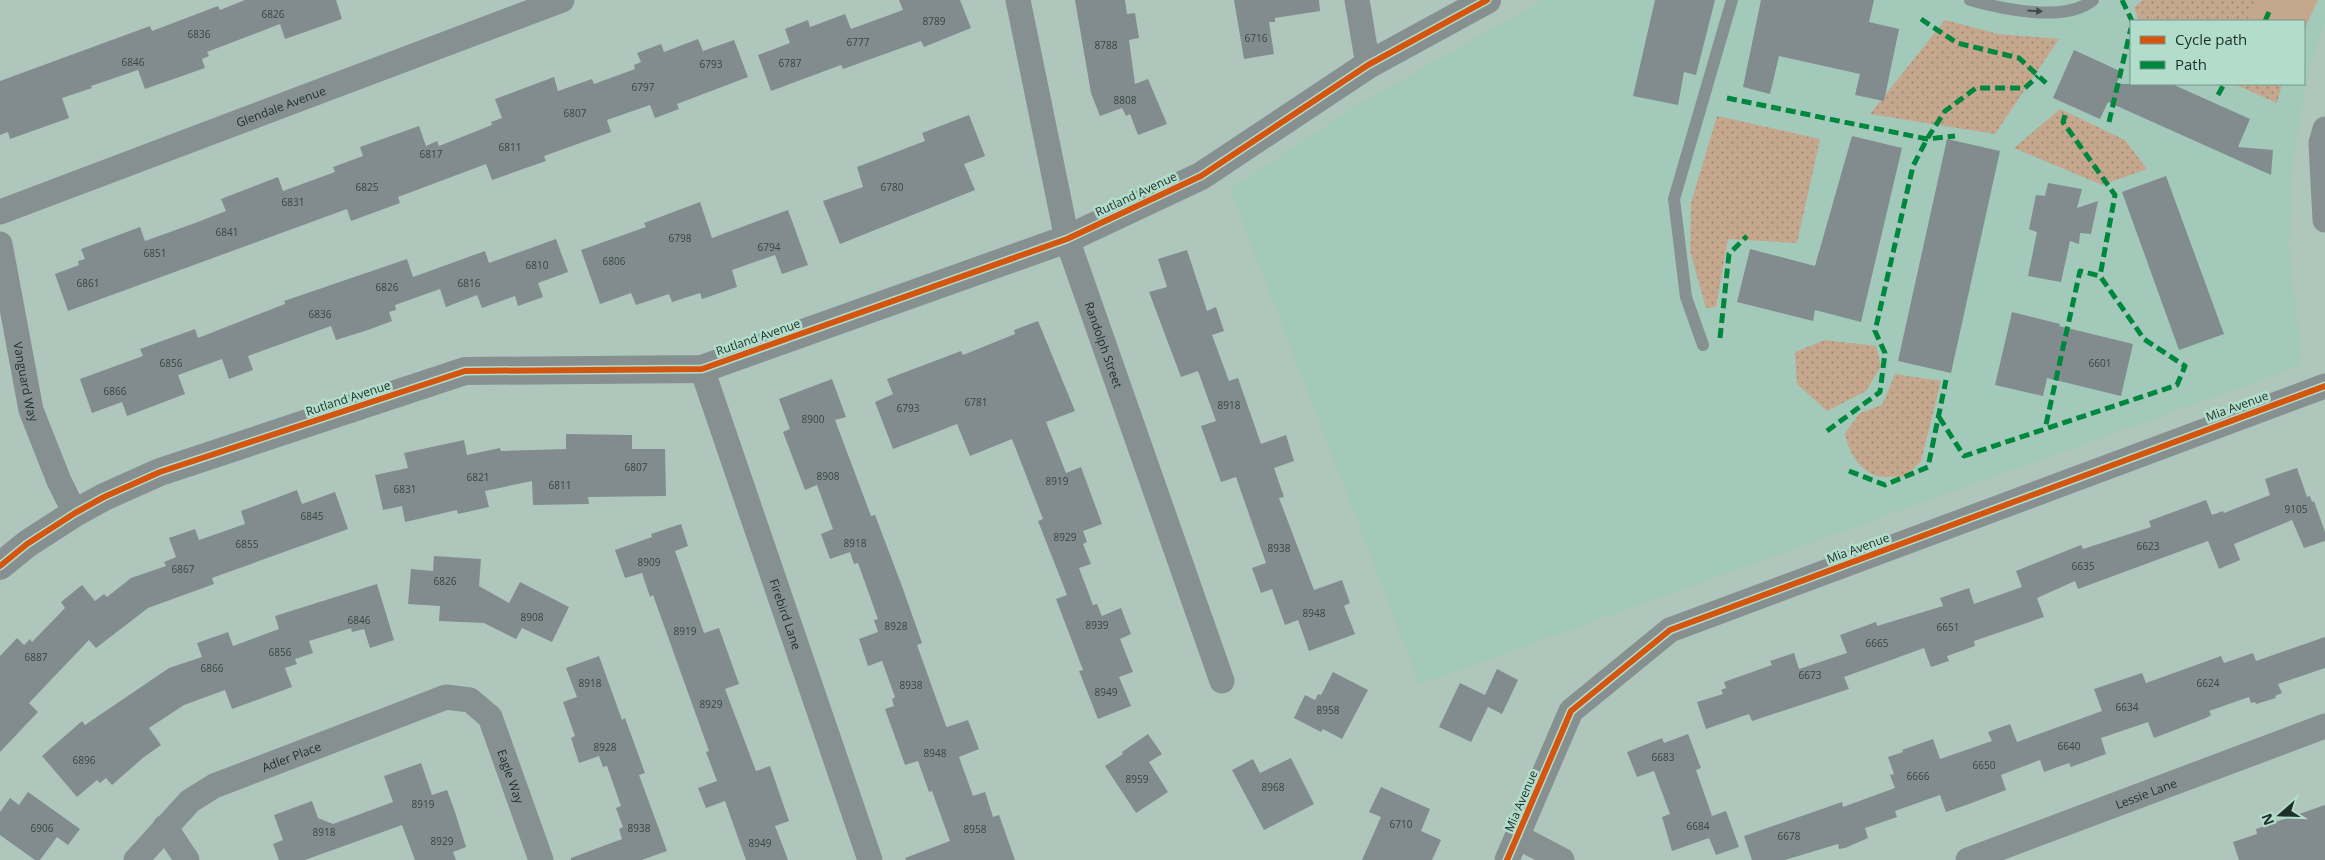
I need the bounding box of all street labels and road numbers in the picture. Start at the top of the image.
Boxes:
street label: Glendale Avenue [233,81,328,131]
street label: Rutland Avenue [1092,168,1180,220]
street label: Randolph Street [1081,299,1127,390]
street label: Rutland Avenue [713,314,803,359]
street label: Vanguard Way [10,340,44,425]
street label: Rutland Avenue [303,376,393,420]
street label: Mia Avenue [2203,387,2271,425]
street label: Mia Avenue [1824,529,1892,567]
street label: Firebird Lane [766,576,806,652]
street label: Adler Place [259,737,324,775]
street label: Eagle Way [494,747,529,807]
street label: Mia Avenue [1500,767,1542,834]
street label: Lessie Lane [2113,774,2179,813]

